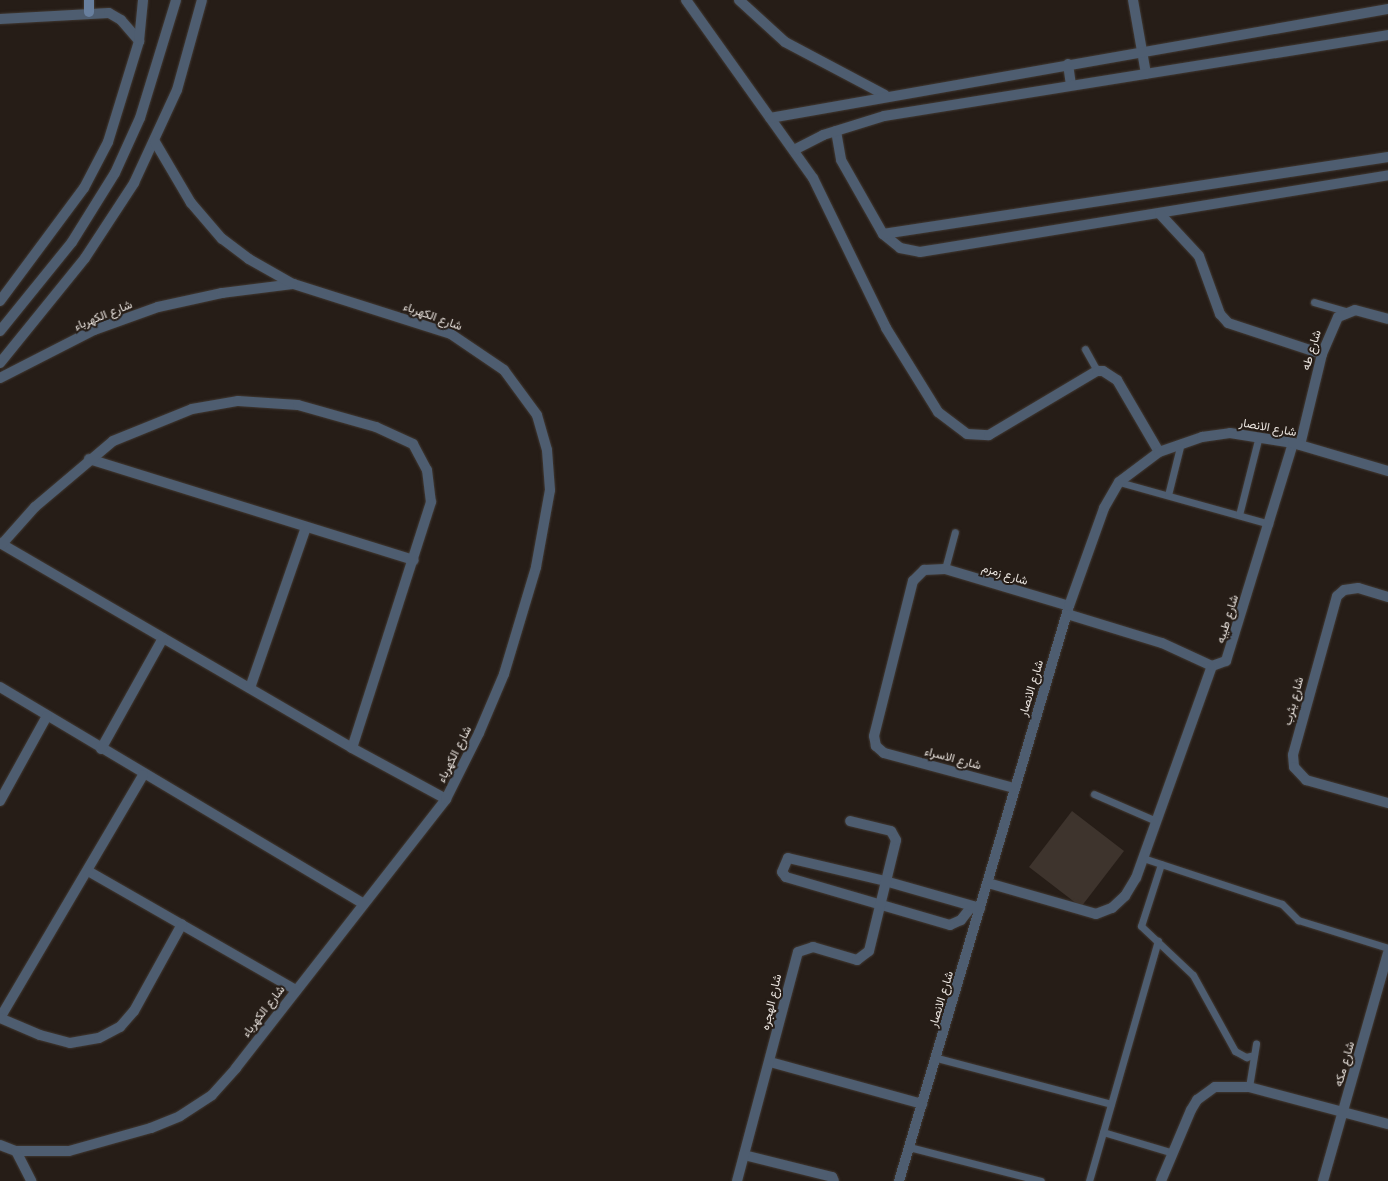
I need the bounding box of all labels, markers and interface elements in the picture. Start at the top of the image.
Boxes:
street label: شارع الكهرباء [72,297,134,333]
street label: شارع الكهرباء [402,299,464,333]
street label: شارع طه [1298,328,1324,372]
street label: شارع الانصار [1238,415,1298,439]
street label: شارع زمزم [980,560,1030,588]
street label: شارع طيبه [1213,593,1241,645]
street label: شارع الانصار [1016,658,1046,718]
street label: شارع يثرب [1280,675,1306,727]
street label: شارع الكهرباء [434,723,474,785]
street label: شارع الاسراء [923,744,983,772]
street label: شارع الانصار [926,969,956,1029]
street label: شارع الهجره [758,973,784,1031]
street label: شارع الكهرباء [238,982,288,1040]
street label: شارع مكه [1331,1040,1357,1088]

